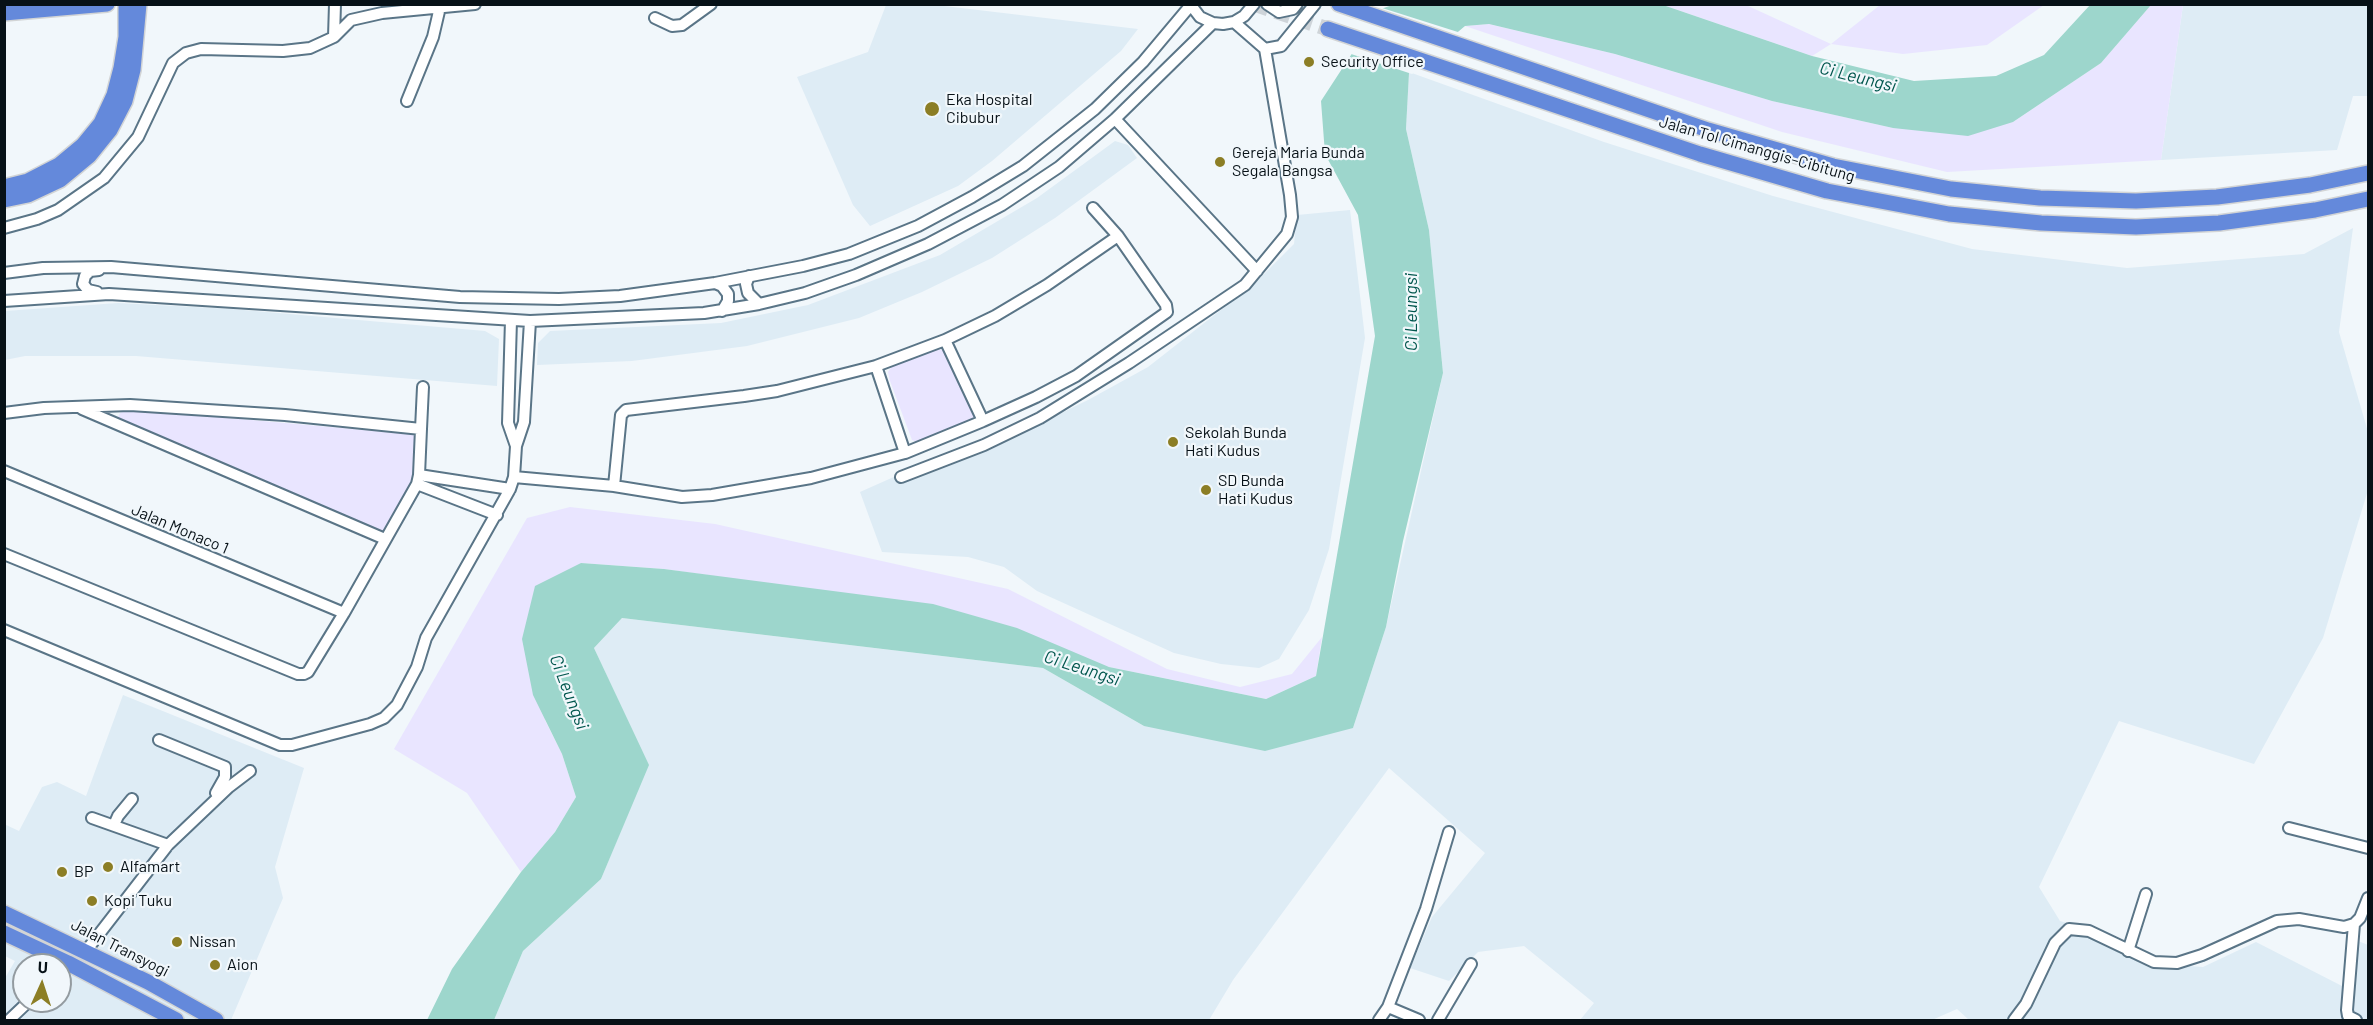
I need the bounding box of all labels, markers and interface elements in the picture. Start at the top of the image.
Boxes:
place label: Security Office [1321,52,1424,72]
marker: Security Office [1302,55,1316,69]
water label: Ci Leungsi [1817,57,1899,97]
place label: Eka Hospital Cibubur [946,90,1032,128]
marker: Eka Hospital Cibubur [923,100,941,118]
street label: Jalan Tol Cimanggis–Cibitung [1657,112,1857,186]
place label: Gereja Maria Bunda Segala Bangsa [1232,143,1365,181]
marker: Gereja Maria Bunda Segala Bangsa [1213,155,1227,169]
water label: Ci Leungsi [1400,273,1422,351]
place label: Sekolah Bunda Hati Kudus [1185,423,1287,461]
marker: Sekolah Bunda Hati Kudus [1166,435,1180,449]
place label: SD Bunda Hati Kudus [1218,471,1293,509]
marker: SD Bunda Hati Kudus [1199,483,1213,497]
street label: Jalan Monaco 1 [128,500,232,558]
water label: Ci Leungsi [1041,646,1123,690]
water label: Ci Leungsi [545,651,593,733]
place label: Alfamart [120,857,180,877]
marker: Alfamart [101,860,115,874]
place label: BP [74,862,94,882]
marker: BP [55,865,69,879]
place label: Kopi Tuku [104,891,172,911]
marker: Kopi Tuku [85,894,99,908]
street label: Jalan Transyogi [68,915,172,981]
place label: Nissan [189,932,236,952]
marker: Nissan [170,935,184,949]
north arrow [12,953,72,1013]
place label: Aion [227,955,258,975]
text: U [37,957,48,976]
marker: Aion [208,958,222,972]

